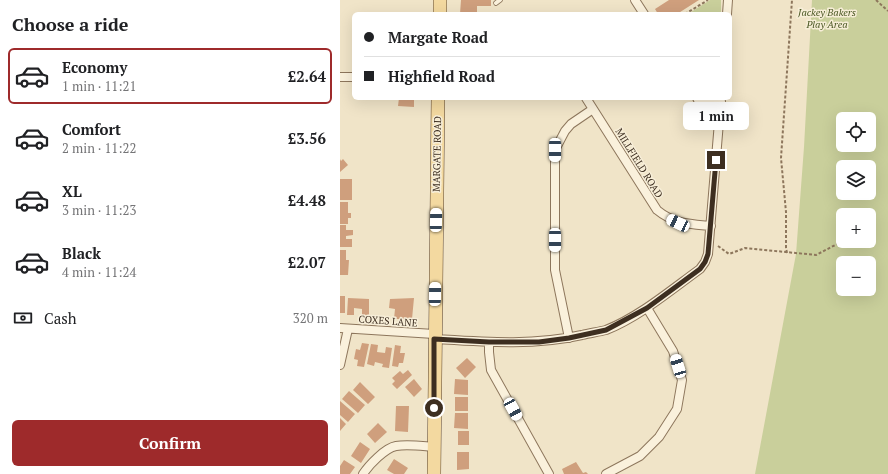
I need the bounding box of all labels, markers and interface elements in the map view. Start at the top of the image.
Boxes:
park label: Jackey Bakers Play Area [797,6,856,31]
text: Choose a ride [12,12,128,36]
text: Margate Road [388,27,488,47]
text: Economy [62,57,127,77]
icon: car [14,58,50,94]
text: £2.64 [288,66,326,86]
text: Highfield Road [388,66,495,86]
text: 1 min · 11:21 [62,77,136,95]
callout: 1 min [683,102,749,130]
text: 1 min [698,107,734,125]
map controls [836,112,876,296]
button: locate [836,112,876,152]
street label: MARGATE ROAD [430,116,444,192]
text: Comfort [62,119,121,139]
icon: car [14,120,50,156]
street label: MILLFIELD ROAD [612,126,666,200]
text: £3.56 [288,128,326,148]
car [549,138,561,162]
text: 2 min · 11:22 [62,139,136,157]
route end [707,151,725,169]
button: layers [836,160,876,200]
text: XL [62,181,82,201]
icon: car [14,182,50,218]
text: £4.48 [288,190,326,210]
text: 3 min · 11:23 [62,201,136,219]
car [430,208,442,232]
button: + [836,208,876,248]
car [665,212,691,234]
car [549,228,561,252]
text: Black [62,243,101,263]
icon: car [14,244,50,280]
text: £2.07 [288,252,326,272]
button: − [836,256,876,296]
text: 4 min · 11:24 [62,263,136,281]
car [429,282,441,306]
icon: cash [12,307,34,329]
text: Cash [44,308,77,328]
text: 320 m [293,309,328,327]
street label: COXES LANE [358,312,418,330]
car [669,353,687,379]
car [502,396,524,422]
route start [425,399,443,417]
button: Confirm [12,420,328,466]

